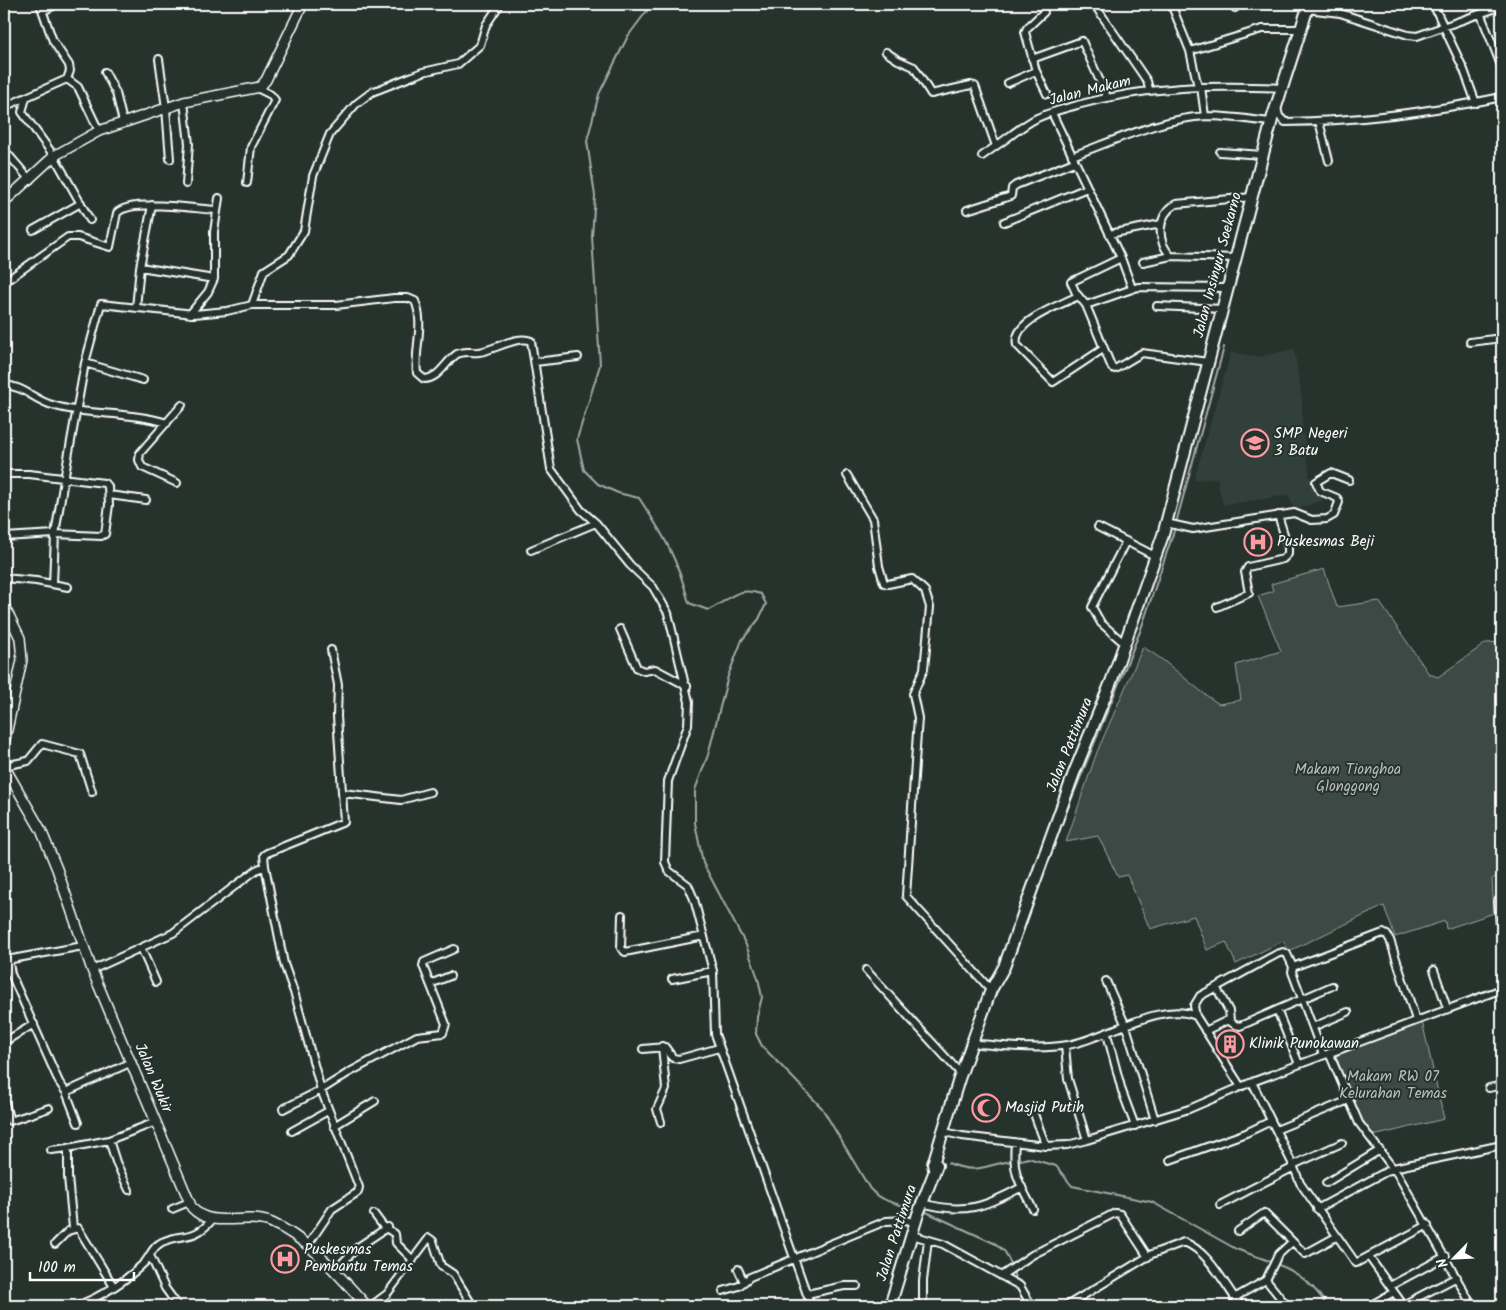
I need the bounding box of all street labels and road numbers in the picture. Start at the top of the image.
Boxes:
street label: Jalan Makam [1047,69,1134,113]
street label: Jalan Insinyur Soekarno [1187,189,1249,341]
street label: Jalan Pattimura [1040,694,1100,796]
street label: Jalan Wukir [128,1040,179,1117]
street label: Jalan Pattimura [870,1182,924,1284]

